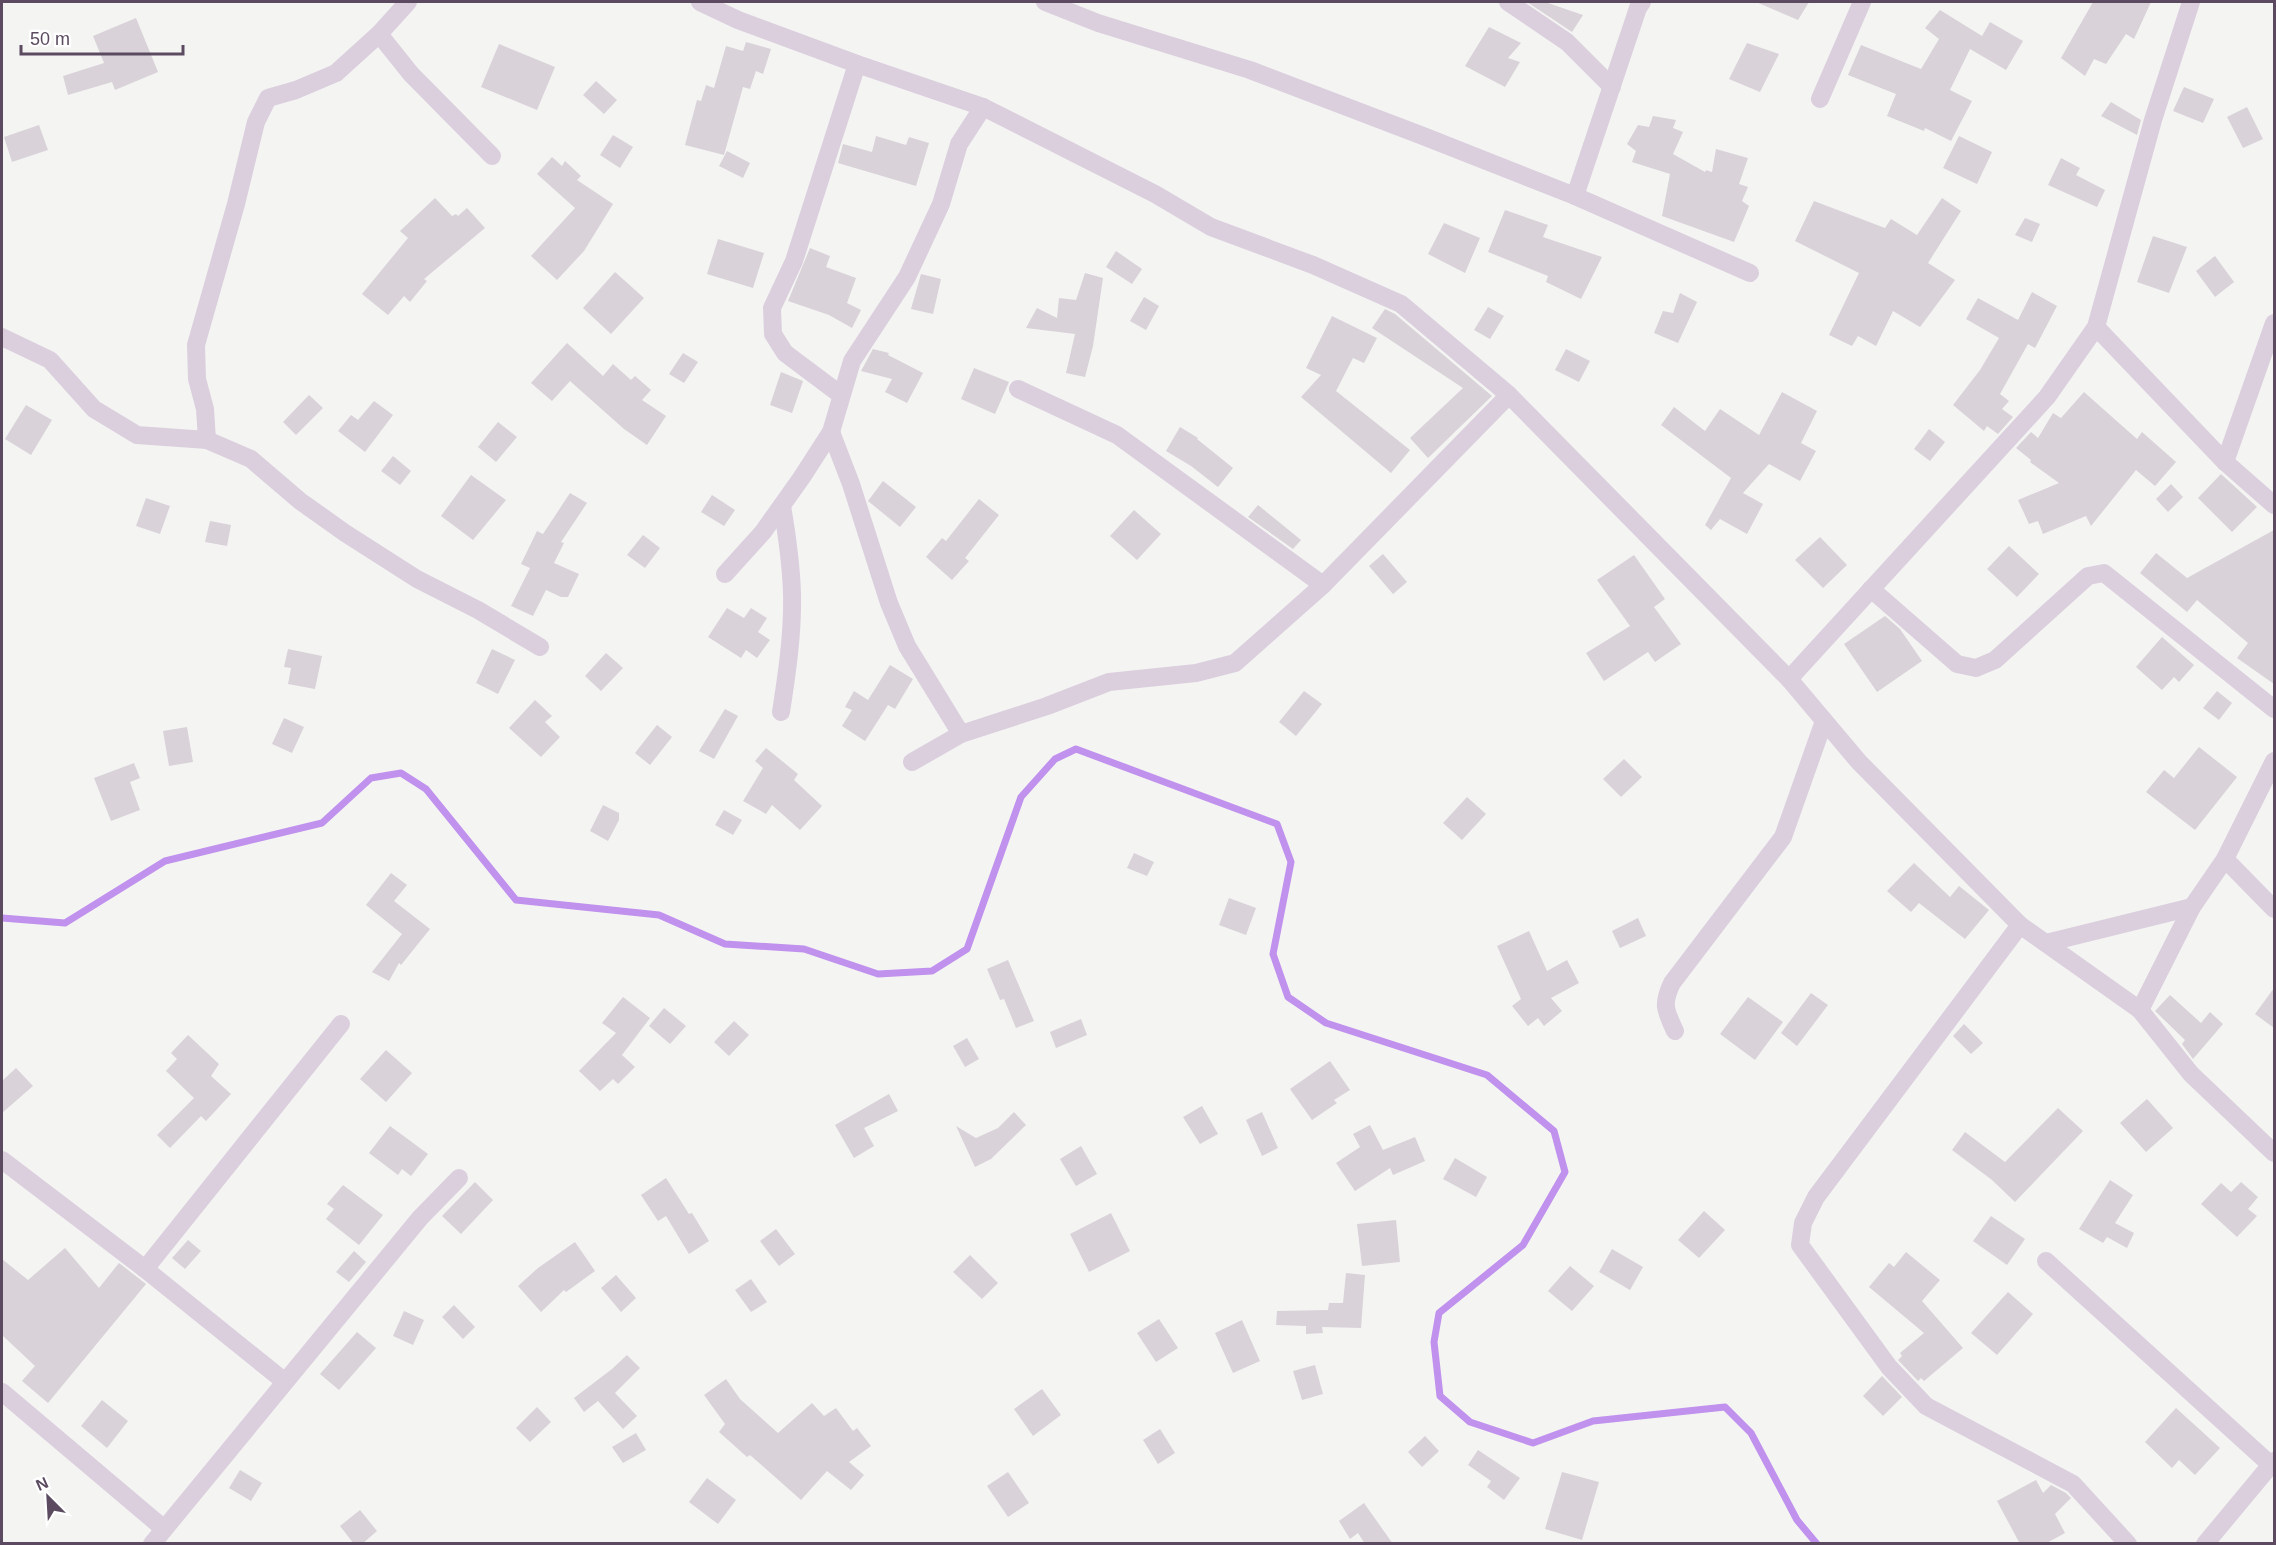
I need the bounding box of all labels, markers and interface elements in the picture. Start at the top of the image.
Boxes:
scale bar [21,18,183,56]
text: 50 m [30,29,70,49]
north arrow [18,1467,78,1527]
text: N [33,1474,51,1494]

